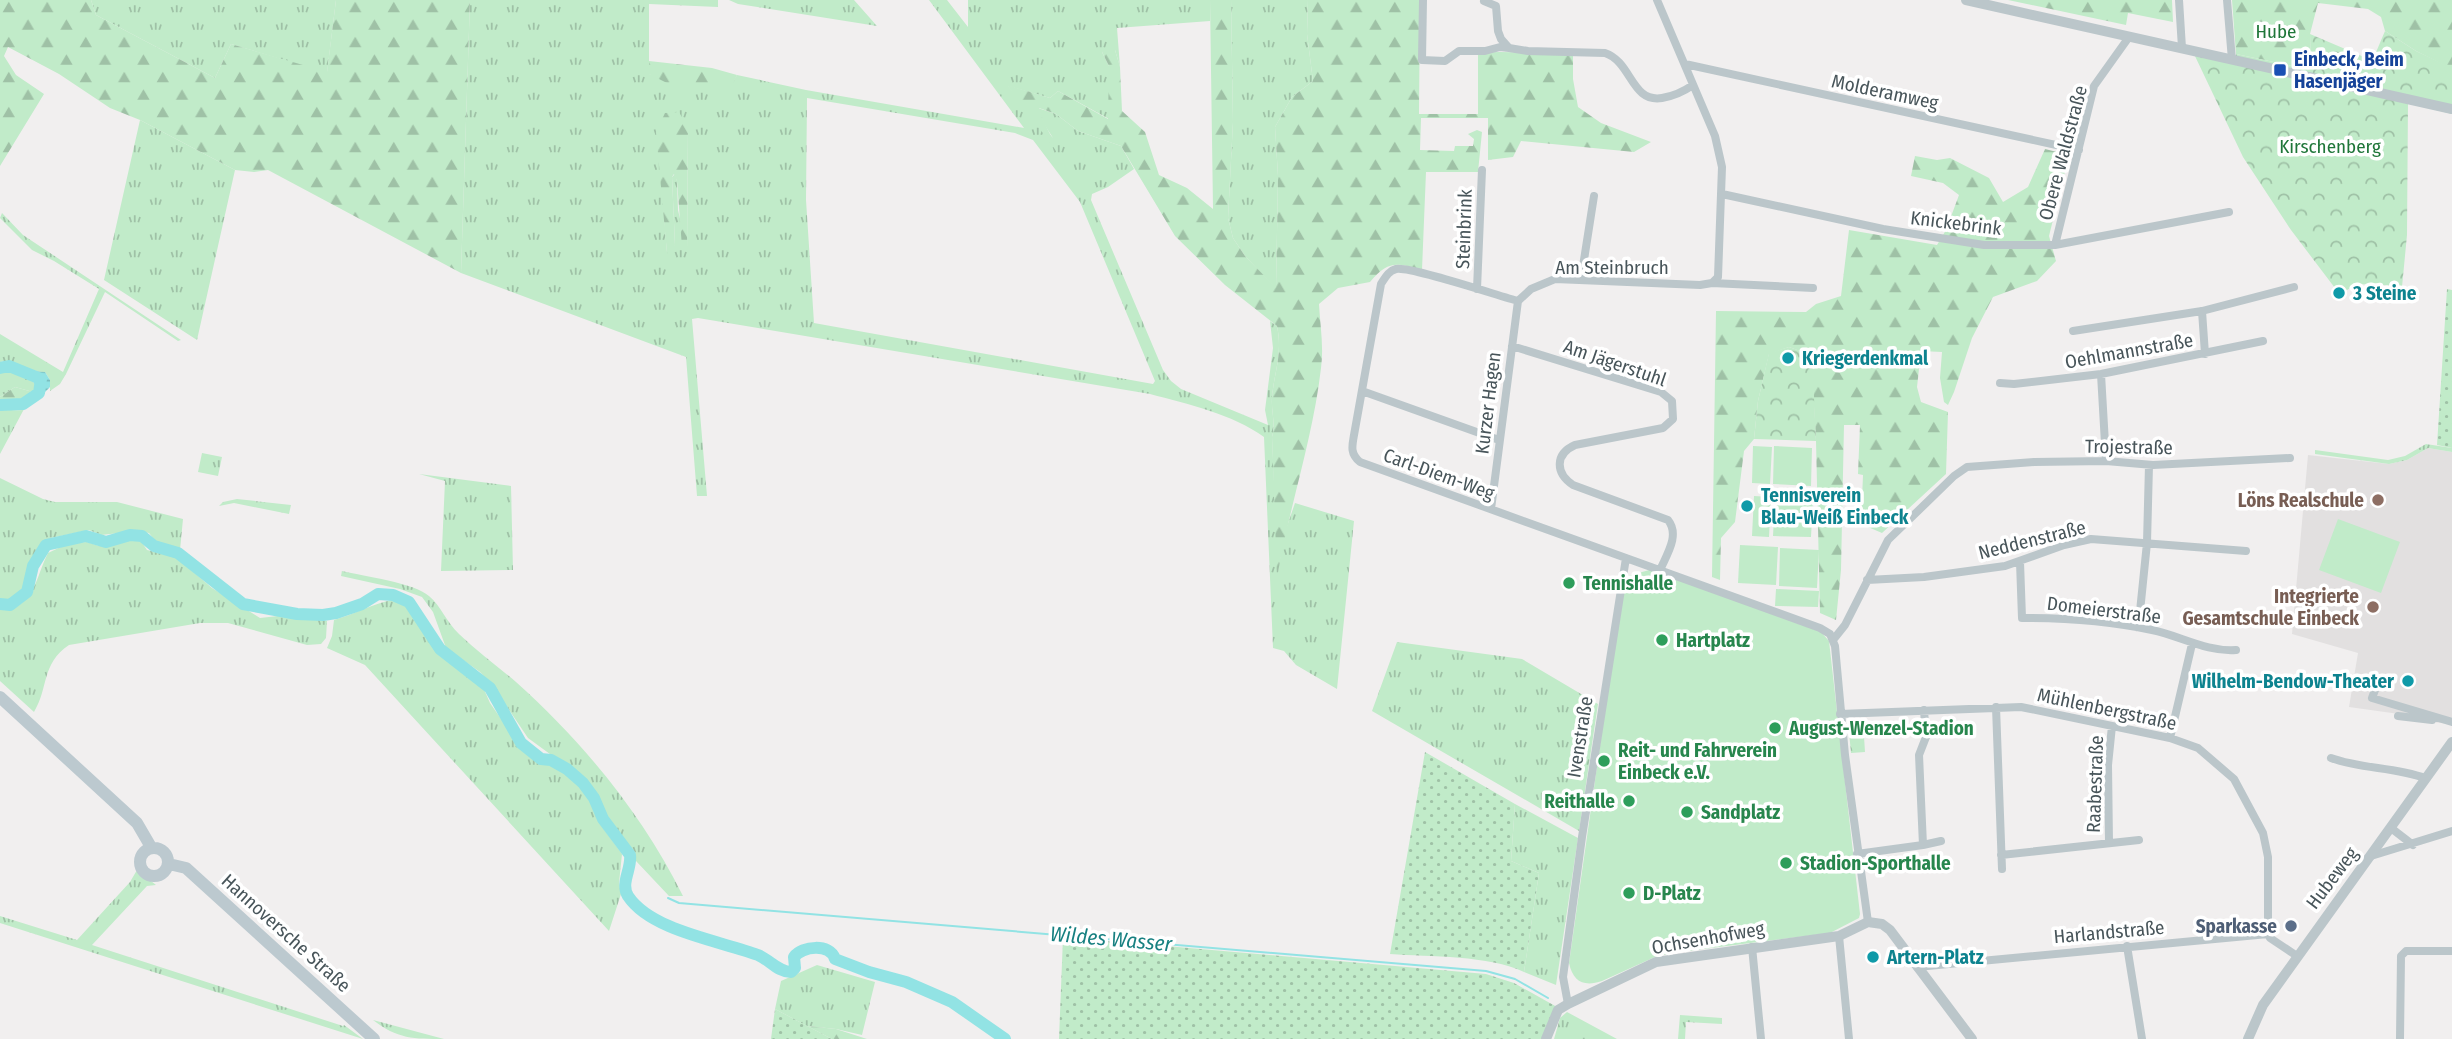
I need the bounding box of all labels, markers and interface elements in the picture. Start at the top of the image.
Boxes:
park label: Hube [2256,20,2296,43]
place label: Einbeck, Beim Hasenjäger [2294,48,2404,93]
marker: Einbeck, Beim Hasenjäger [2272,62,2288,78]
street label: Molderamweg [1829,69,1941,115]
street label: Obere Waldstraße [2034,83,2092,223]
park label: Kirschenberg [2279,135,2381,158]
street label: Steinbrink [1451,189,1477,269]
street label: Knickebrink [1909,206,2003,240]
street label: Am Steinbruch [1555,256,1669,279]
place label: 3 Steine [2352,282,2417,305]
marker: 3 Steine [2331,285,2347,301]
street label: Oehlmannstraße [2063,328,2195,374]
street label: Am Jägerstuhl [1561,335,1669,391]
place label: Kriegerdenkmal [1802,347,1929,370]
marker: Kriegerdenkmal [1780,350,1796,366]
street label: Kurzer Hagen [1470,351,1506,455]
street label: Trojestraße [2085,435,2173,459]
street label: Carl-Diem-Weg [1380,443,1498,505]
place label: Tennisverein Blau-Weiß Einbeck [1761,484,1909,529]
place label: Löns Realschule [2238,489,2364,512]
marker: Löns Realschule [2370,492,2386,508]
marker: Tennisverein Blau-Weiß Einbeck [1739,498,1755,514]
street label: Neddenstraße [1976,516,2088,564]
place label: Tennishalle [1583,572,1674,595]
marker: Tennishalle [1561,575,1577,591]
place label: Integrierte Gesamtschule Einbeck [2182,585,2359,630]
street label: Domeierstraße [2046,592,2162,628]
marker: Integrierte Gesamtschule Einbeck [2365,599,2381,615]
place label: Hartplatz [1676,629,1750,652]
marker: Hartplatz [1654,632,1670,648]
place label: Wilhelm-Bendow-Theater [2192,670,2395,693]
marker: Wilhelm-Bendow-Theater [2400,673,2416,689]
street label: Mühlenbergstraße [2035,683,2179,735]
street label: Ivenstraße [1562,695,1598,779]
place label: August-Wenzel-Stadion [1788,717,1974,740]
marker: August-Wenzel-Stadion [1767,720,1783,736]
street label: Raabestraße [2082,735,2108,833]
place label: Reit- und Fahrverein Einbeck e.V. [1618,739,1777,784]
marker: Reit- und Fahrverein Einbeck e.V. [1596,753,1612,769]
place label: Reithalle [1544,790,1615,813]
marker: Reithalle [1621,793,1637,809]
place label: Sandplatz [1701,801,1780,824]
marker: Sandplatz [1679,804,1695,820]
street label: Hubeweg [2301,842,2363,914]
place label: Stadion-Sporthalle [1800,852,1951,875]
marker: Stadion-Sporthalle [1778,855,1794,871]
street label: Hannoversche Straße [217,869,355,997]
place label: D-Platz [1643,882,1701,905]
marker: D-Platz [1621,885,1637,901]
place label: Sparkasse [2196,915,2277,938]
street label: Harlandstraße [2053,916,2165,948]
street label: Ochsenhofweg [1650,917,1766,959]
marker: Sparkasse [2283,918,2299,934]
water label: Wildes Wasser [1049,921,1174,957]
place label: Artern-Platz [1886,946,1984,969]
marker: Artern-Platz [1865,949,1881,965]

